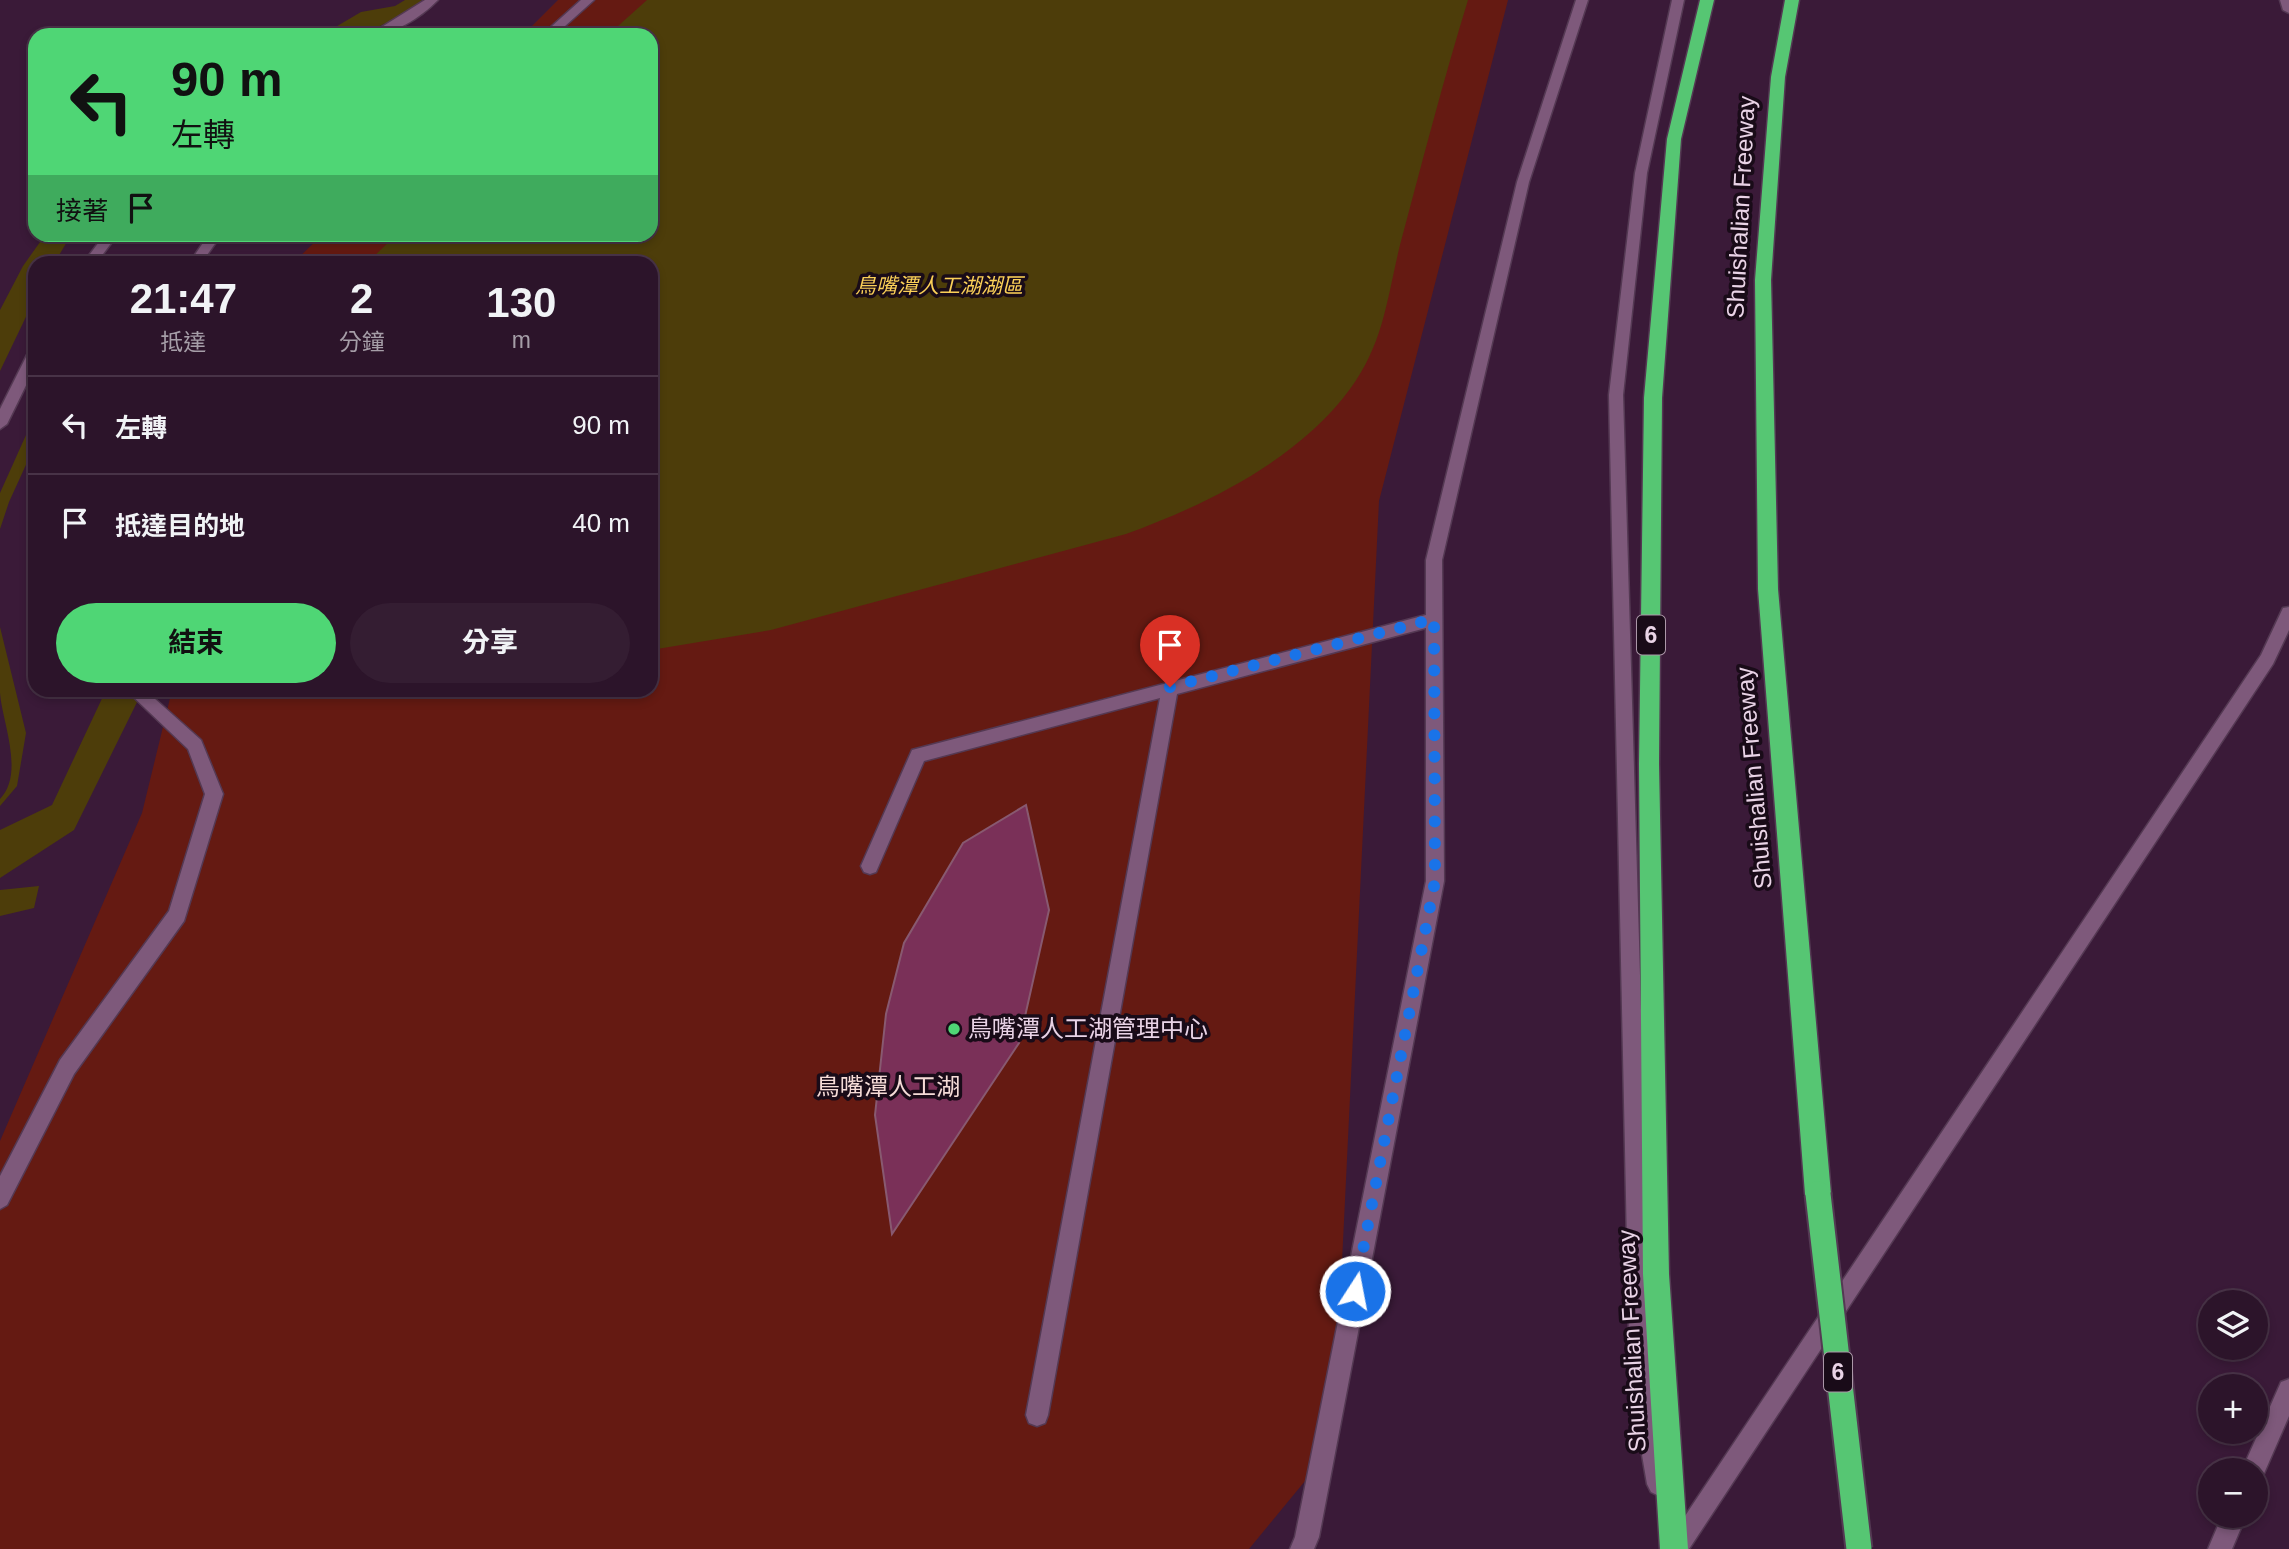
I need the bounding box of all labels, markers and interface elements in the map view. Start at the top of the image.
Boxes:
text: 90 m [171,52,283,106]
icon: left [56,56,147,147]
street label: Shuishalian Freeway [1721,95,1760,319]
text: 左轉 [171,117,235,153]
icon: arrive [122,189,160,227]
text: 接著 [56,196,108,226]
water label: 鳥嘴潭人工湖湖區 [855,274,1026,297]
text: 21:47 [130,275,237,322]
text: 2 [350,275,373,322]
text: 130 [486,279,556,326]
text: m [512,327,531,353]
text: 抵達 [160,329,206,355]
text: 分鐘 [339,329,385,355]
icon: left [56,406,94,444]
text: 90 m [572,410,630,440]
text: 左轉 [115,413,167,443]
icon: arrive [56,504,94,542]
text: 40 m [572,508,630,538]
text: 抵達目的地 [115,511,245,541]
button: 結束 [56,603,336,683]
button: 分享 [350,603,630,683]
pin [1140,615,1200,687]
road number: 6 [1637,615,1665,654]
icon: arrive [1151,626,1189,664]
street label: Shuishalian Freeway [1730,666,1777,890]
place label: 鳥嘴潭人工湖管理中心 [968,1015,1208,1042]
marker: 鳥嘴潭人工湖管理中心 [946,1021,962,1037]
park label: 鳥嘴潭人工湖 [816,1073,960,1100]
street label: Shuishalian Freeway [1612,1229,1651,1453]
position arrow [1318,1254,1392,1328]
map controls [2198,1290,2268,1528]
button: layers [2198,1290,2268,1360]
road number: 6 [1824,1352,1852,1392]
button: + [2198,1374,2268,1444]
button: − [2198,1458,2268,1528]

